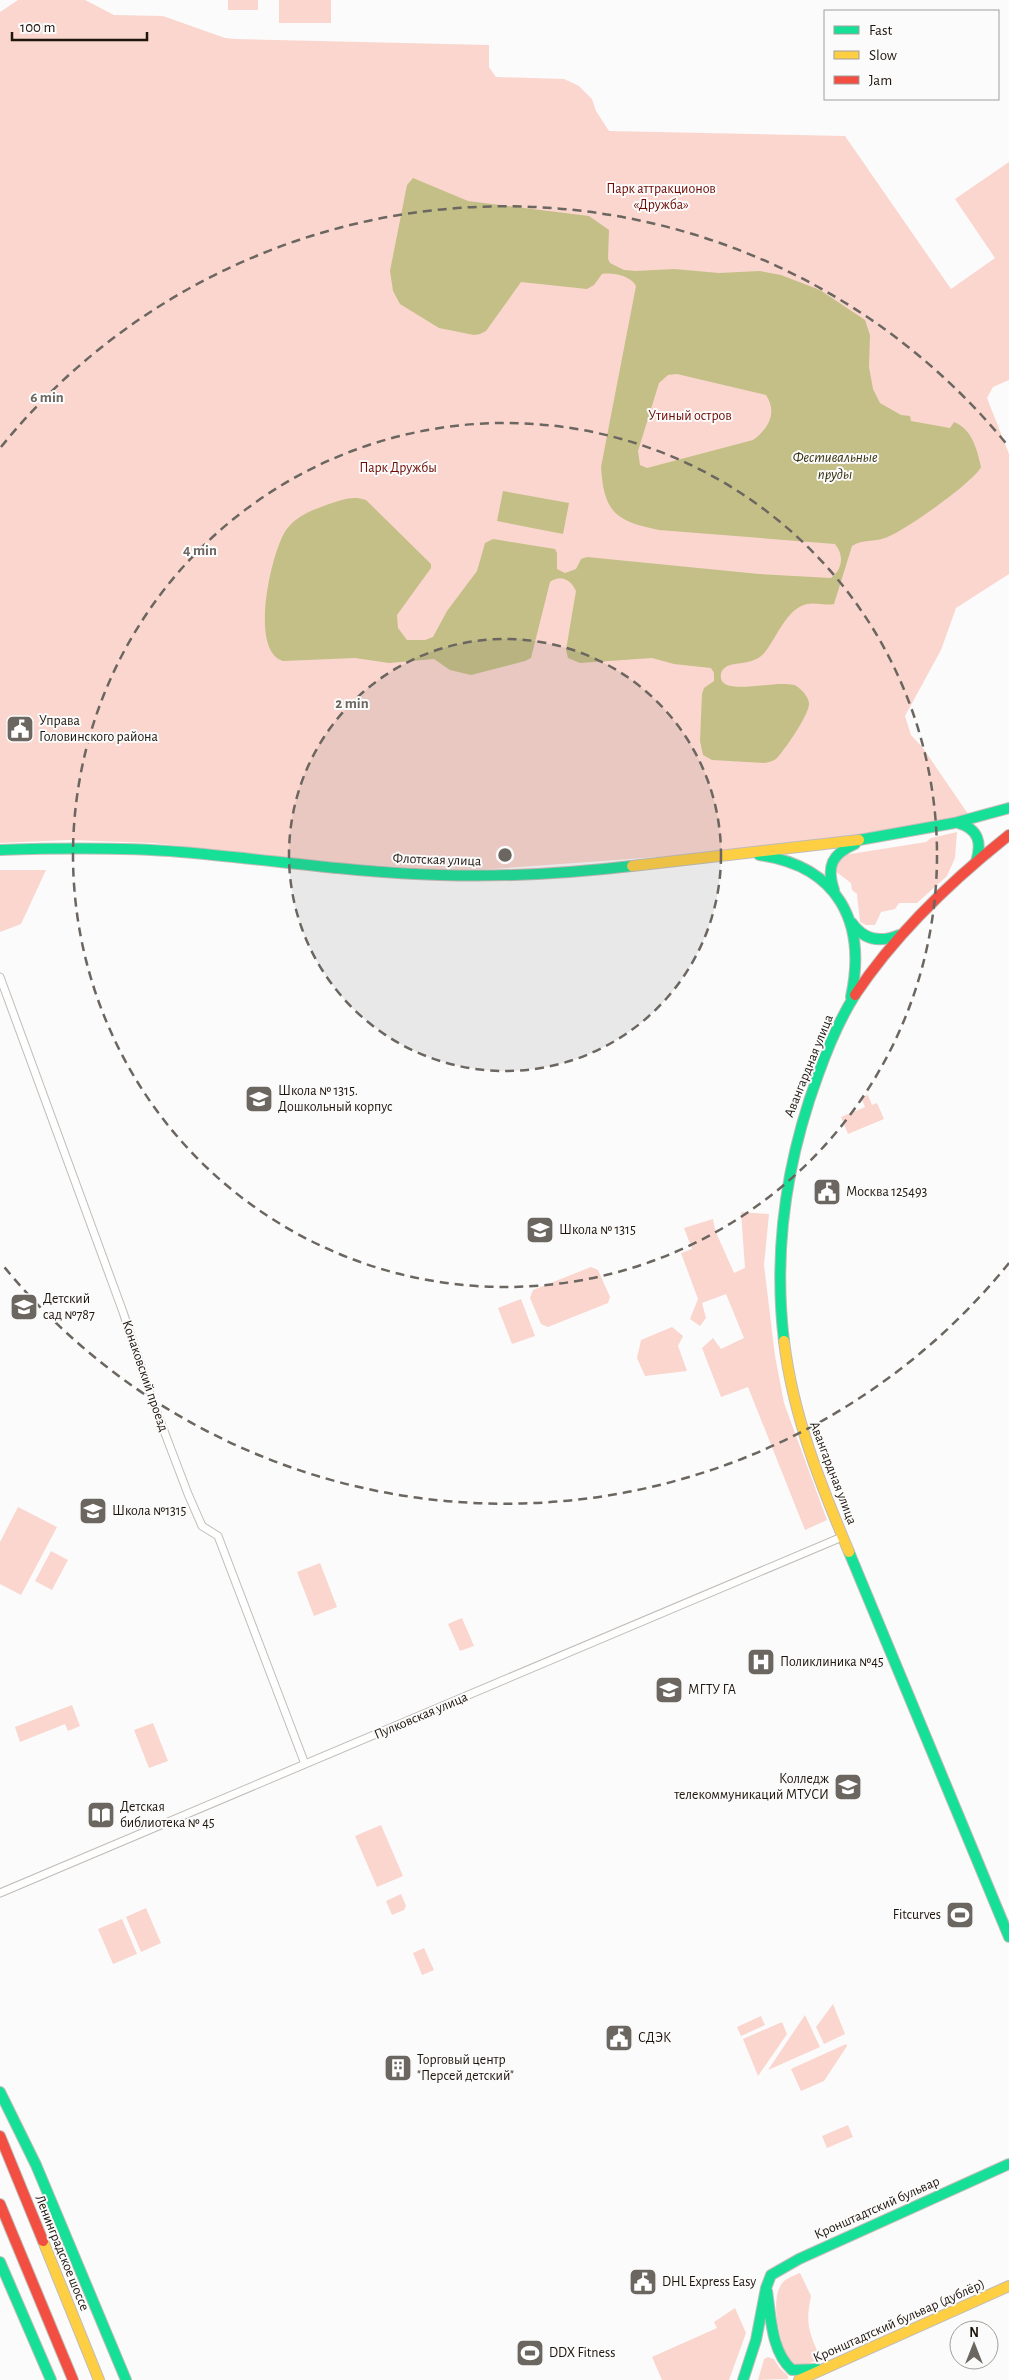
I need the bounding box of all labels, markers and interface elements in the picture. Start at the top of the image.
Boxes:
scale bar [12,10,148,42]
legend [824,10,999,100]
text: 100 m [20,20,55,35]
text: Fast [869,23,893,38]
text: Slow [869,48,897,63]
text: Jam [869,73,892,88]
park label: Парк аттракционов «Дружба» [606,182,716,212]
text: 6 min [30,390,64,405]
park label: Утиный остров [648,409,732,423]
water label: Фестивальные пруды [792,450,878,482]
park label: Парк Дружбы [359,461,437,475]
text: 4 min [183,543,217,558]
text: 2 min [335,696,369,711]
public building icon: Управа Головинского района [5,714,35,744]
place label: Управа Головинского района [39,714,159,744]
centre of rings [496,846,514,864]
street label: Флотская улица [392,851,482,869]
street label: Авангардная улица [782,1012,836,1119]
school or university icon: Школа № 1315. Дошкольный корпус [244,1084,274,1114]
place label: Школа № 1315. Дошкольный корпус [278,1084,393,1114]
public building icon: Москва 125493 [812,1177,842,1207]
place label: Москва 125493 [846,1185,927,1199]
school or university icon: Школа № 1315 [525,1215,555,1245]
place label: Школа № 1315 [559,1223,636,1237]
school or university icon: Детский сад №787 [9,1292,39,1322]
place label: Детский сад №787 [43,1292,95,1322]
street label: Конаковский проезд [119,1319,171,1433]
street label: Авангардная улица [807,1419,859,1527]
school or university icon: Школа №1315 [78,1496,108,1526]
place label: Школа №1315 [112,1504,187,1518]
hospital icon: Поликлиника №45 [746,1647,776,1677]
place label: Поликлиника №45 [780,1655,884,1669]
school or university icon: МГТУ ГА [654,1675,684,1705]
place label: МГТУ ГА [688,1683,736,1697]
street label: Пулковская улица [372,1690,470,1742]
place label: Колледж телекоммуникаций МТУСИ [673,1772,829,1802]
school or university icon: Колледж телекоммуникаций МТУСИ [833,1772,863,1802]
library icon: Детская библиотека № 45 [86,1800,116,1830]
place label: Детская библиотека № 45 [120,1800,215,1830]
sports icon: Fitcurves [945,1900,975,1930]
place label: Fitcurves [893,1908,941,1922]
public building icon: СДЭК [604,2023,634,2053]
place label: СДЭК [638,2031,671,2045]
building icon: Торговый центр "Персей детский" [383,2053,413,2083]
place label: Торговый центр "Персей детский" [417,2053,514,2083]
street label: Кронштадтский бульвар [812,2174,942,2242]
street label: Ленинградское шоссе [32,2193,92,2313]
public building icon: DHL Express Easy [628,2267,658,2297]
place label: DHL Express Easy [662,2275,756,2289]
street label: Кронштадтский бульвар (дублёр) [811,2277,987,2365]
north arrow [949,2320,999,2370]
text: N [969,2326,979,2340]
sports icon: DDX Fitness [515,2338,545,2368]
place label: DDX Fitness [549,2346,615,2360]

